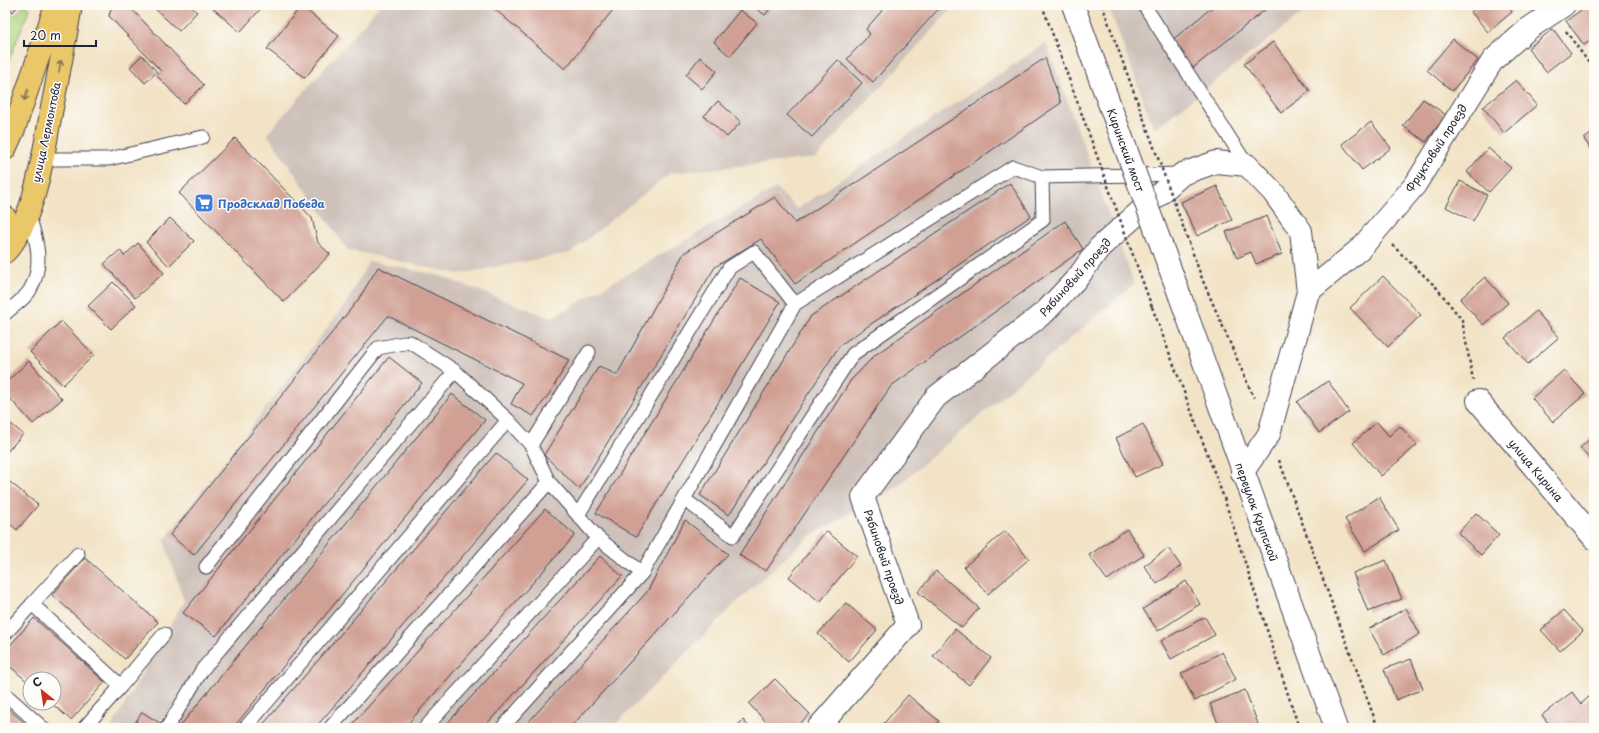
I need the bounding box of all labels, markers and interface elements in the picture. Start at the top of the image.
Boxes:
scale bar [24,22,96,48]
text: 20 m [30,26,61,44]
one-way arrow [56,60,64,73]
street label: улица Лермонтова [27,80,65,184]
one-way arrow [22,89,29,102]
street label: Фруктовый проезд [1401,101,1471,195]
street label: Киринский мост [1103,106,1149,195]
supermarket icon: Продсклад Победа [193,192,215,214]
place label: Продсклад Победа [218,195,326,212]
street label: Рябиновый проезд [1035,234,1115,320]
street label: улица Кирина [1505,435,1567,505]
street label: переулок Крупской [1231,460,1283,564]
street label: Рябиновый проезд [860,507,908,607]
north arrow [22,671,62,711]
text: С [29,672,45,691]

